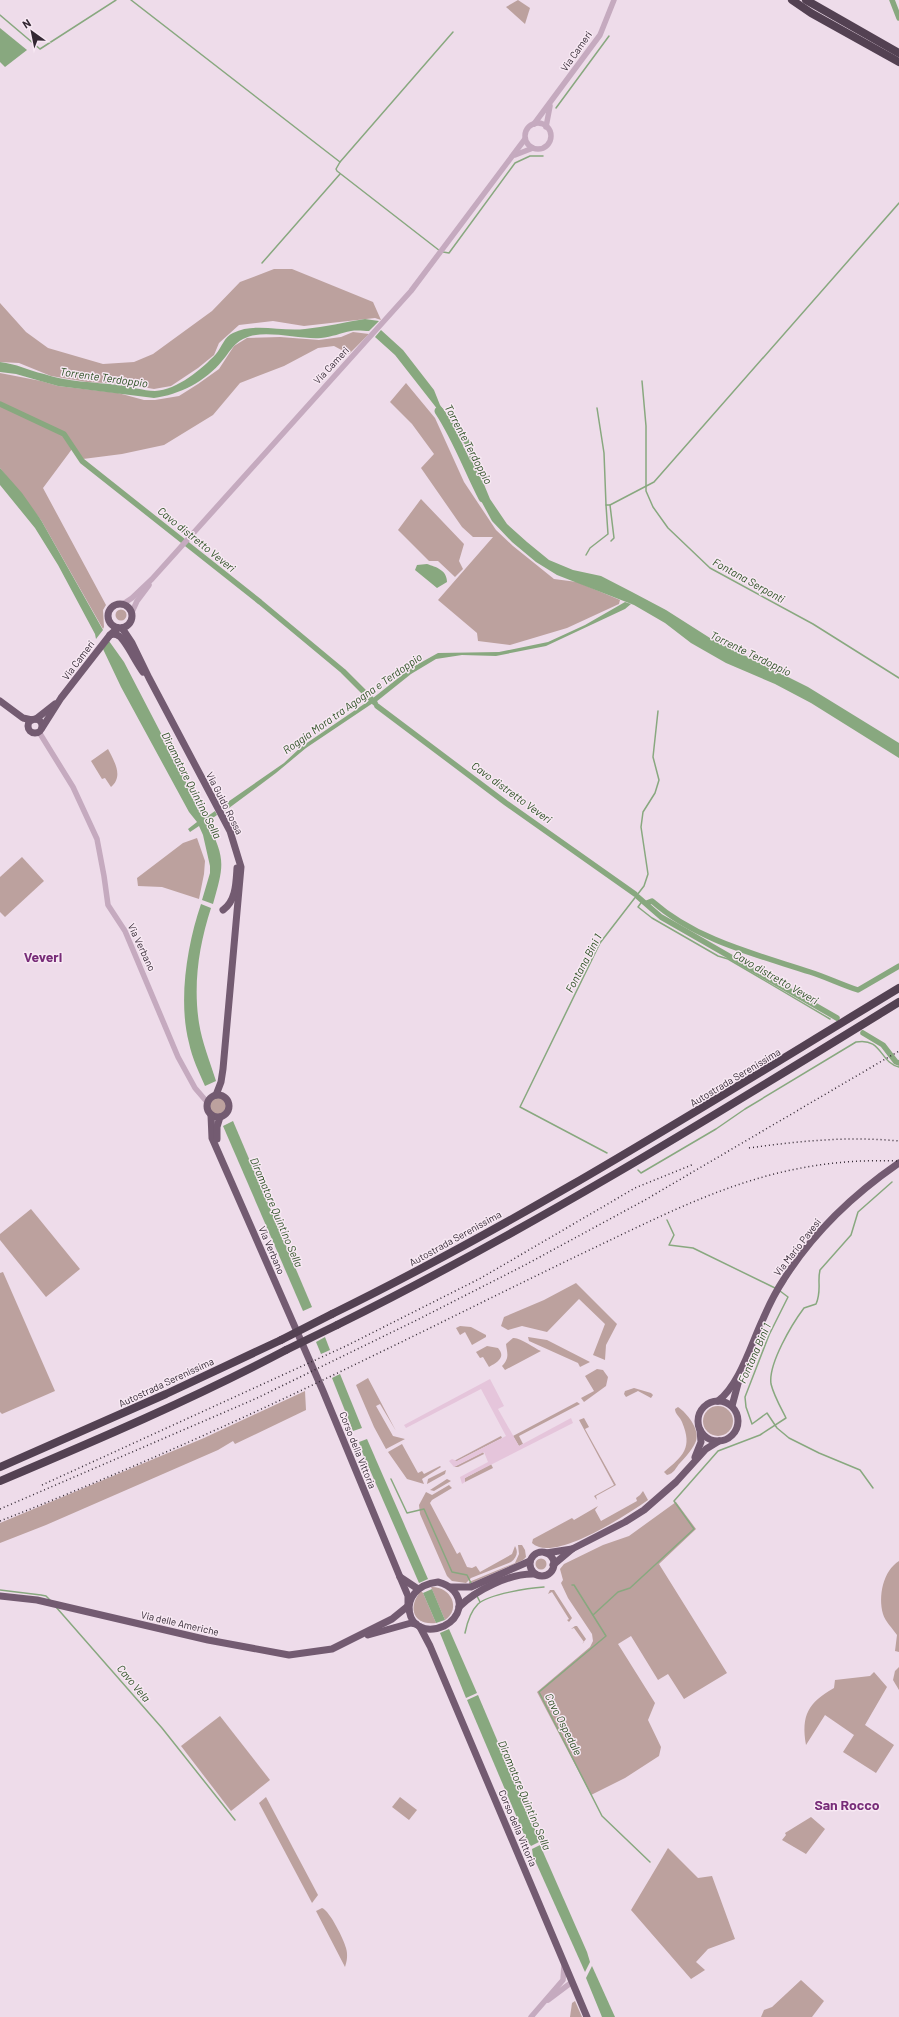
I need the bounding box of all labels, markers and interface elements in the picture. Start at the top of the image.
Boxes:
north arrow [12,12,52,52]
text: N [20,16,33,31]
street label: Via Cameri [558,29,594,73]
street label: Via Cameri [311,344,351,386]
water label: Torrente Terdoppio [59,364,149,390]
water label: Torrente Terdoppio [442,402,496,486]
water label: Cavo distretto Veveri [156,504,239,574]
water label: Fontana Serponti [711,555,788,605]
water label: Torrente Terdoppio [708,628,794,678]
street label: Via Cameri [59,638,97,682]
water label: Roggia Mora tra Agogna e Terdoppio [280,650,424,756]
water label: Diramatore Quintino Sella [159,730,225,841]
water label: Cavo distretto Veveri [469,759,555,826]
street label: Via Guido Rossa [204,770,246,836]
street label: Via Verbano [126,921,158,973]
water label: Fontana Bini 1 [562,931,604,994]
water label: Cavo distretto Veveri [731,947,821,1007]
district label: Veveri [24,948,62,965]
street label: Autostrada Serenissima [688,1045,782,1109]
water label: Diramatore Quintino Sella [248,1155,306,1269]
street label: Autostrada Serenissima [407,1208,503,1268]
street label: Via Mario Pavesi [771,1216,823,1278]
street label: Via Verbano [256,1224,288,1276]
water label: Fontana Bini 1 [735,1321,773,1385]
street label: Autostrada Serenissima [117,1355,215,1409]
street label: Corso della Vittoria [337,1410,379,1490]
street label: Via delle Americhe [140,1608,220,1638]
water label: Cavo Vela [115,1662,153,1704]
water label: Cavo Ospedale [543,1691,585,1758]
water label: Diramatore Quintino Sella [496,1738,554,1852]
street label: Corso della Vittoria [496,1788,540,1868]
district label: San Rocco [814,1796,880,1813]

